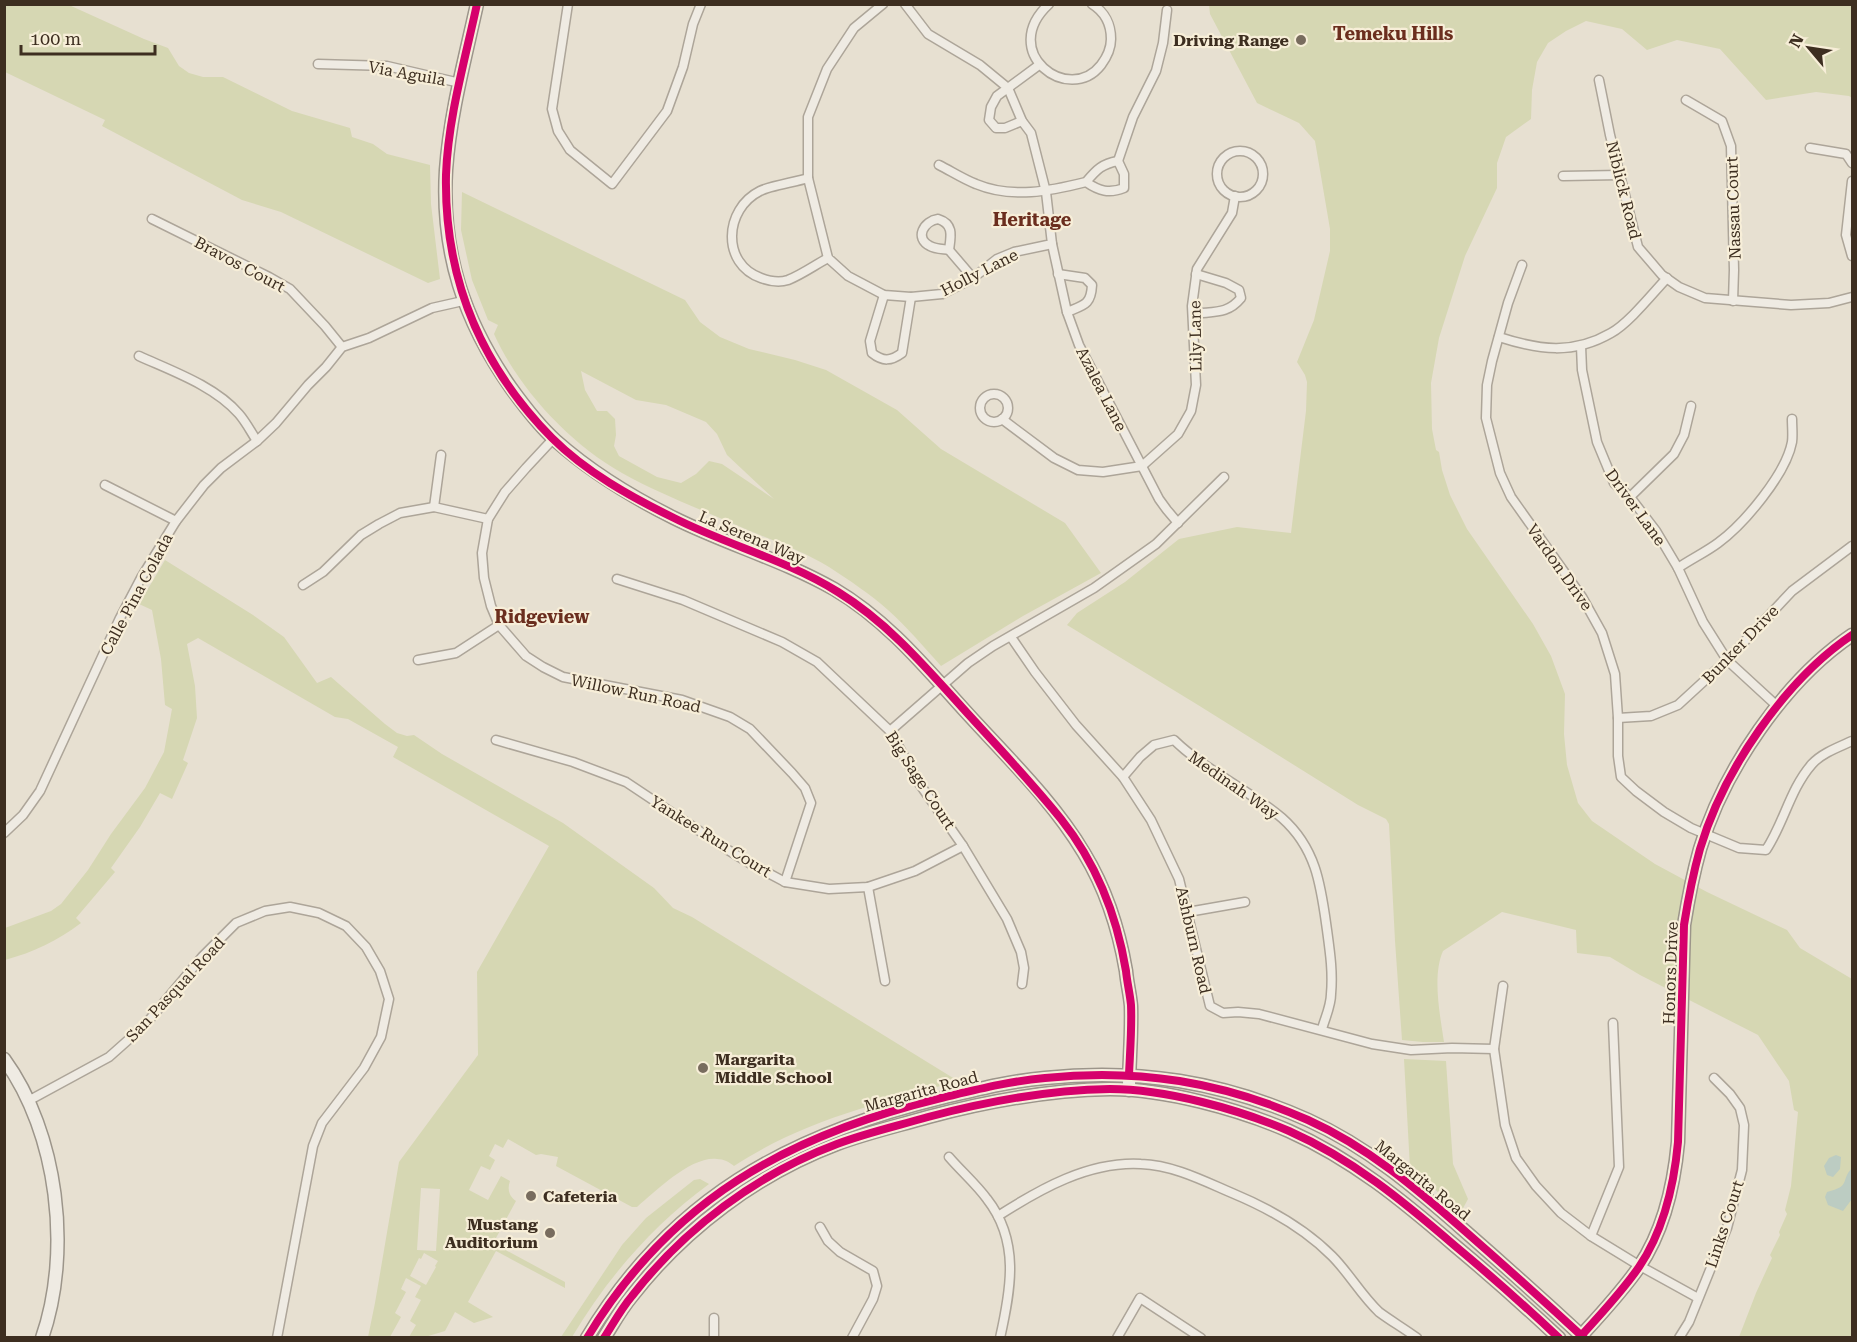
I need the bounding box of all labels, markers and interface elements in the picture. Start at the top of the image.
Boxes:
scale bar [21,18,154,56]
north arrow [1779,18,1839,78]
district label: Temeku Hills [1333,23,1453,44]
text: 100 m [30,28,81,49]
place label: Driving Range [1173,31,1289,50]
text: N [1785,31,1808,51]
marker: Driving Range [1294,33,1308,47]
street label: Via Aguila [367,57,447,90]
street label: Niblick Road [1602,139,1645,241]
street label: Nassau Court [1722,156,1745,260]
district label: Heritage [993,209,1072,230]
street label: Bravos Court [191,233,288,296]
street label: Holly Lane [937,245,1021,300]
street label: Lily Lane [1185,300,1206,372]
street label: Azalea Lane [1072,344,1131,435]
street label: Driver Lane [1601,465,1670,550]
street label: La Serena Way [696,507,808,569]
street label: Vardon Drive [1523,520,1597,614]
street label: Calle Pina Colada [96,530,177,658]
street label: Bunker Drive [1698,601,1783,687]
district label: Ridgeview [495,606,590,627]
street label: Willow Run Road [569,670,703,717]
street label: Big Sage Court [882,728,959,833]
street label: Medinah Way [1185,747,1283,824]
street label: Yankee Run Court [647,792,775,881]
street label: Ashburn Road [1172,885,1215,996]
street label: Honors Drive [1659,921,1682,1025]
street label: San Pasqual Road [122,933,229,1046]
place label: Margarita Middle School [715,1050,833,1087]
marker: Margarita Middle School [696,1061,710,1075]
street label: Margarita Road [862,1067,980,1116]
street label: Margarita Road [1371,1136,1474,1225]
street label: Links Court [1701,1178,1748,1270]
place label: Cafeteria [543,1187,618,1206]
marker: Cafeteria [524,1189,538,1203]
place label: Mustang Auditorium [445,1215,539,1252]
marker: Mustang Auditorium [543,1226,557,1240]

